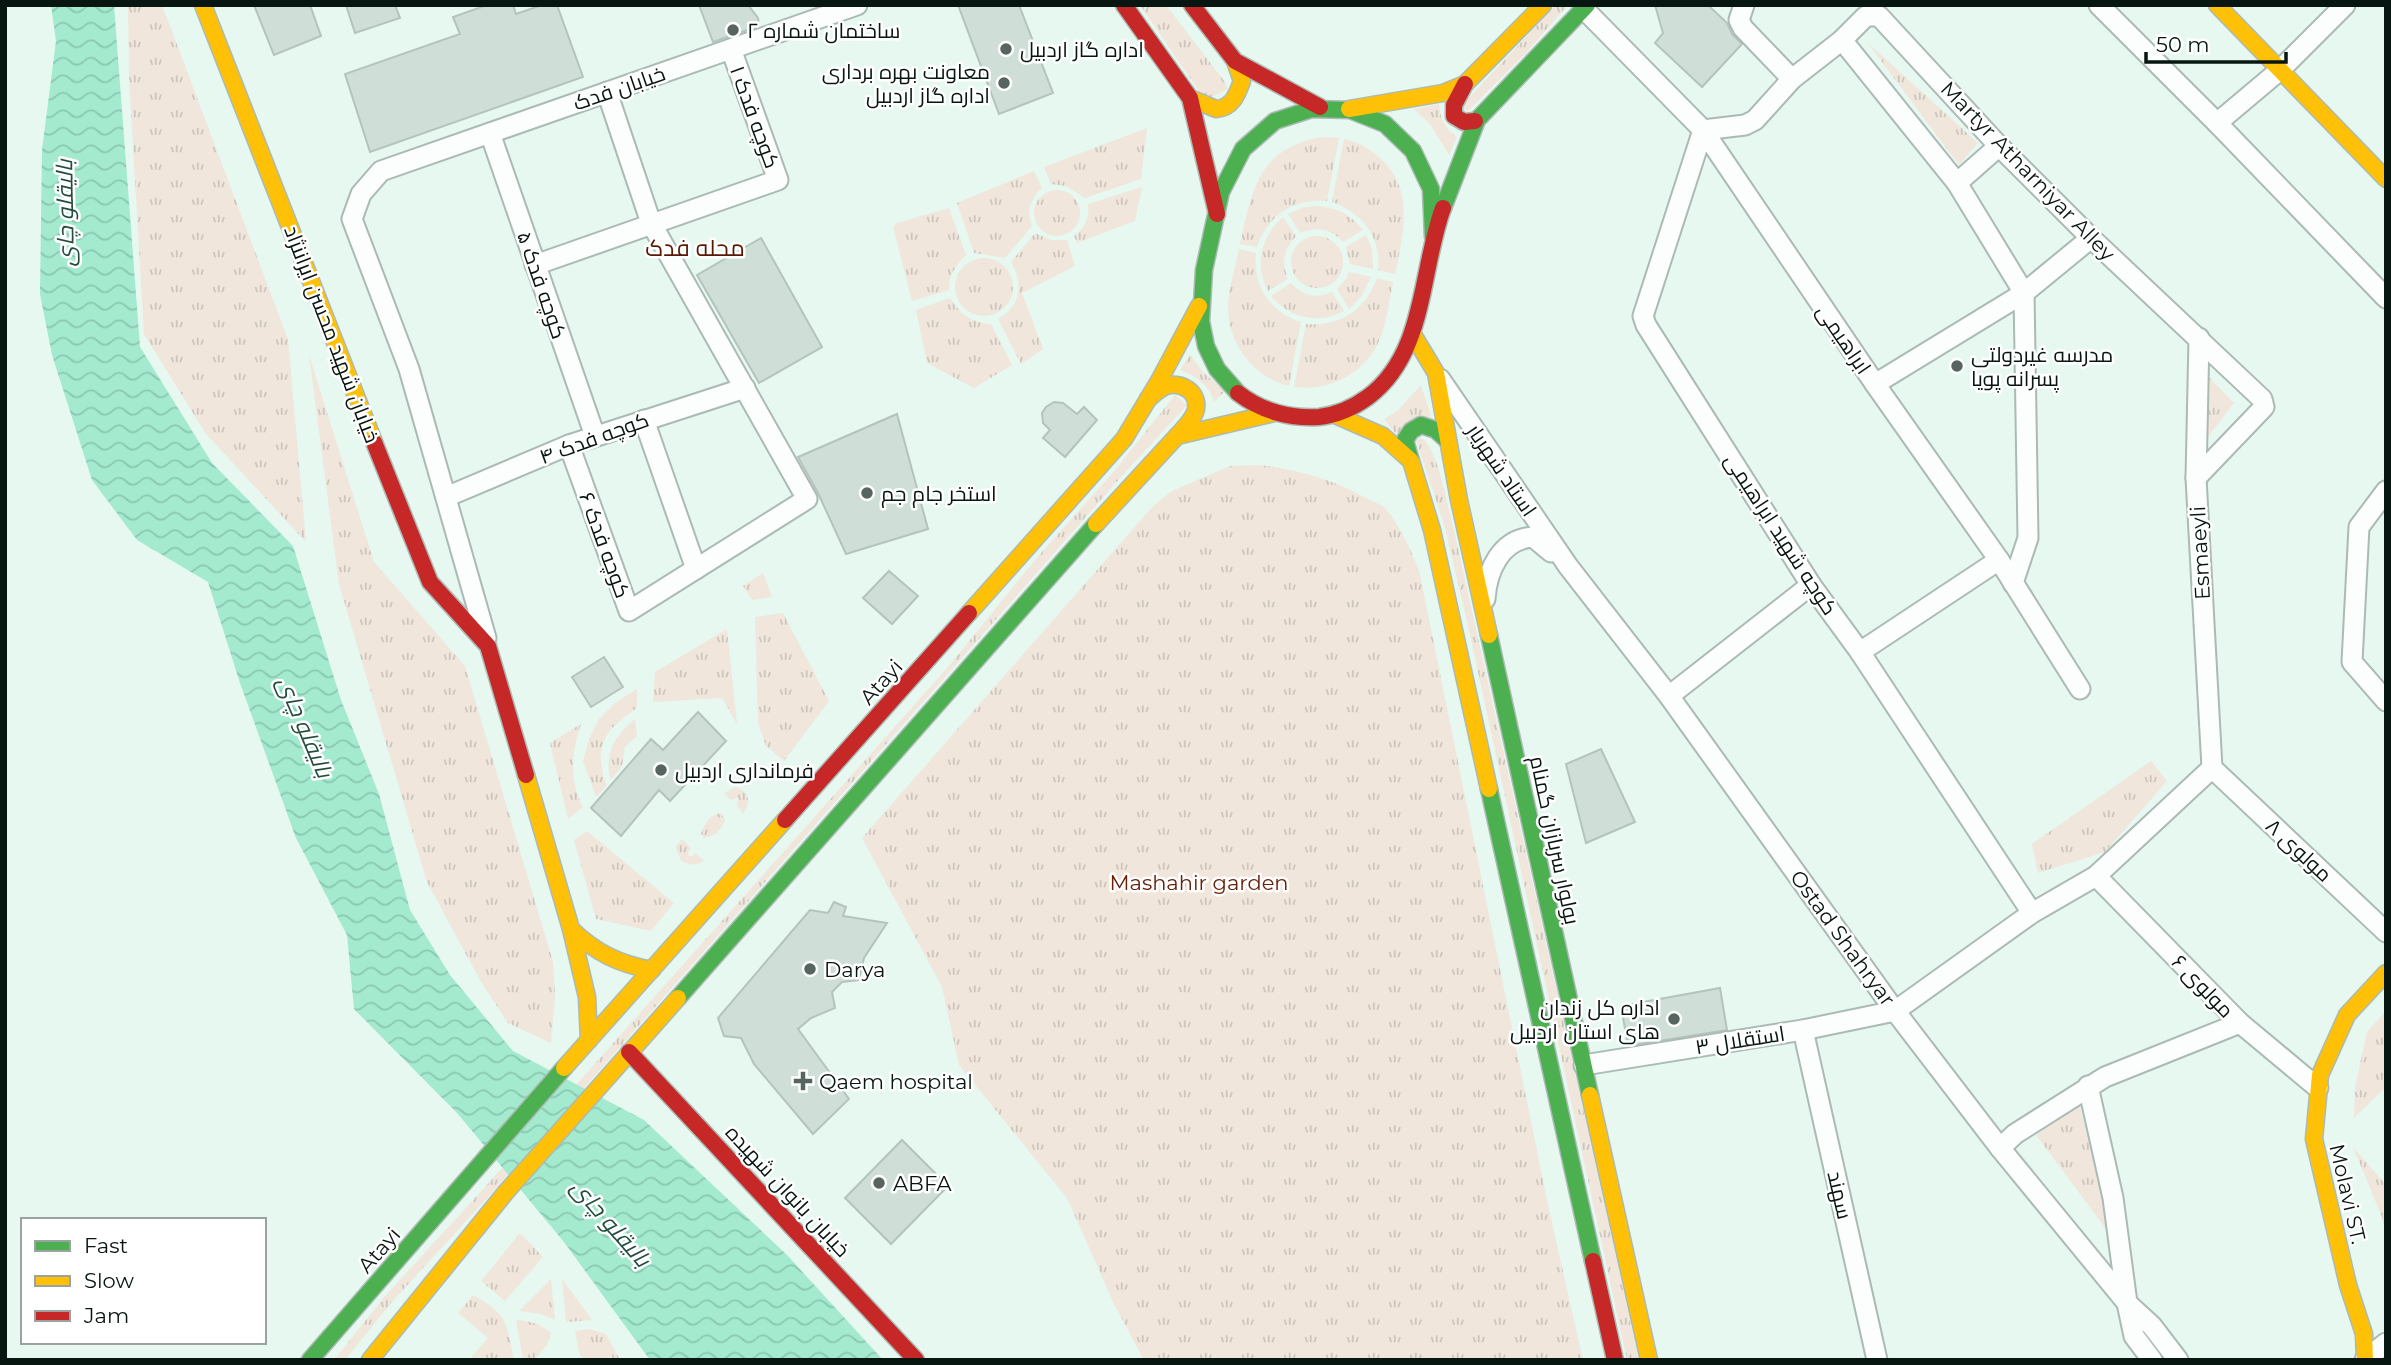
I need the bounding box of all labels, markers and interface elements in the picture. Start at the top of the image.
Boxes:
place label: ساختمان شماره ۲ [747,18,900,44]
scale bar [2146,21,2286,65]
marker: ساختمان شماره ۲ [725,22,741,38]
text: 50 m [2156,32,2210,57]
place label: اداره گاز اردبیل [1020,37,1144,63]
marker: اداره گاز اردبیل [998,41,1014,57]
place label: معاونت بهره برداری اداره گاز اردبیل [822,59,990,109]
street label: خیابان فدک [570,61,669,116]
street label: کوچه فدک ۱ [723,62,785,172]
marker: معاونت بهره برداری اداره گاز اردبیل [996,75,1012,91]
street label: Martyr Atharniyar Alley [1936,76,2121,266]
water label: بالیقلو چای [50,157,82,267]
street label: خیابان شهید محسن ایراننژاد [278,222,385,446]
street label: کوچه فدک ۵ [510,228,572,343]
district label: محله فدک [645,234,745,262]
street label: ابراهیمی [1811,299,1876,379]
place label: مدرسه غیردولتی پسرانه پویا [1971,342,2113,393]
marker: مدرسه غیردولتی پسرانه پویا [1949,358,1965,374]
street label: کوچه فدک ۴ [536,407,653,471]
street label: استاد شهریار [1461,418,1542,521]
street label: کوچه شهید ابراهیمی [1718,449,1843,621]
place label: استخر جام جم [881,481,997,508]
marker: استخر جام جم [859,485,875,501]
street label: کوچه فدک ۶ [572,489,636,602]
street label: Esmaeyli [2185,505,2215,601]
street label: Atayi [854,654,908,710]
water label: بالیقلو چای [269,672,340,784]
street label: بولوار سربازان گمنام [1523,753,1585,927]
place label: فرمانداری اردبیل [675,758,814,784]
marker: فرمانداری اردبیل [653,762,669,778]
street label: مولوی ۸ [2260,813,2337,887]
street label: Ostad Shahryar [1785,865,1901,1011]
park label: Mashahir garden [1109,870,1289,895]
street label: مولوی ۶ [2166,949,2239,1023]
place label: Darya [824,957,885,982]
marker: Darya [802,961,818,977]
place label: اداره کل زندان های استان اردبیل [1510,995,1660,1045]
marker: اداره کل زندان های استان اردبیل [1666,1011,1682,1027]
street label: استقلال ۳ [1693,1021,1787,1060]
place label: Qaem hospital [819,1069,973,1094]
marker: Qaem hospital [793,1071,813,1091]
street label: خیابان بانوان شهیده [720,1120,855,1263]
street label: Molavi ST. [2324,1141,2372,1247]
street label: سهند [1821,1168,1858,1222]
place label: ABFA [893,1171,952,1196]
water label: بالیقلو چای [564,1173,658,1275]
marker: ABFA [871,1175,887,1191]
legend [21,1218,266,1344]
street label: Atayi [352,1222,406,1278]
text: Fast [84,1233,128,1258]
text: Slow [84,1268,134,1293]
text: Jam [83,1303,129,1328]

